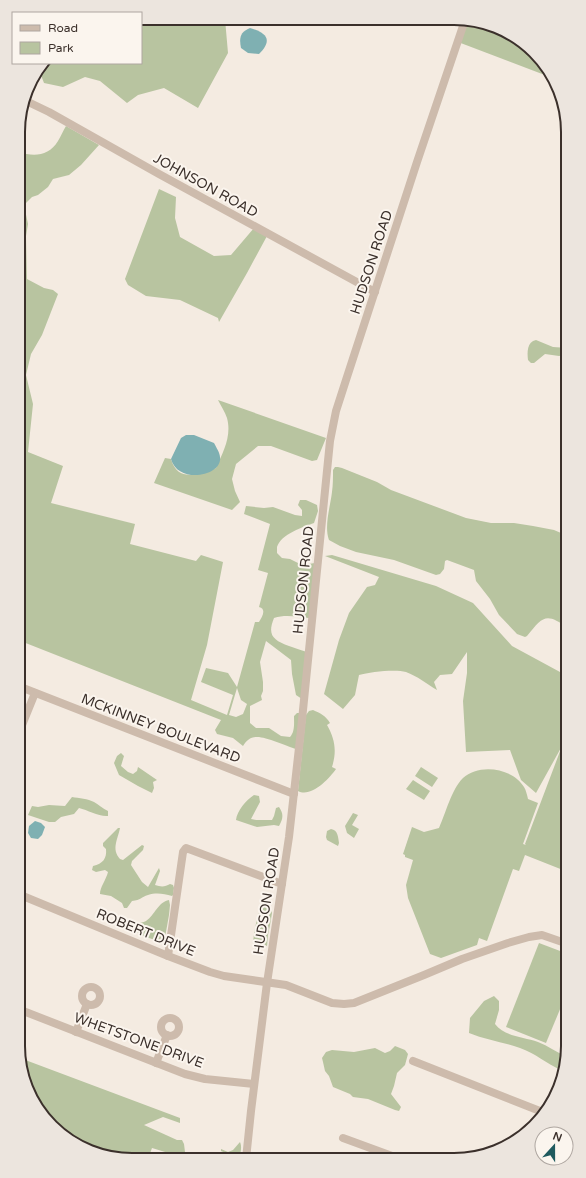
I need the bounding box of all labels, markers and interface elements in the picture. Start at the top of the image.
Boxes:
legend [12,12,142,64]
text: Road [48,21,78,35]
text: Park [48,41,74,55]
street label: JOHNSON ROAD [151,150,261,221]
street label: HUDSON ROAD [347,208,396,316]
street label: HUDSON ROAD [289,525,318,635]
street label: MCKINNEY BOULEVARD [79,690,243,767]
street label: HUDSON ROAD [250,846,283,956]
street label: ROBERT DRIVE [94,905,198,960]
street label: WHETSTONE DRIVE [72,1009,206,1072]
north arrow [534,1126,574,1166]
text: N [551,1129,564,1145]

